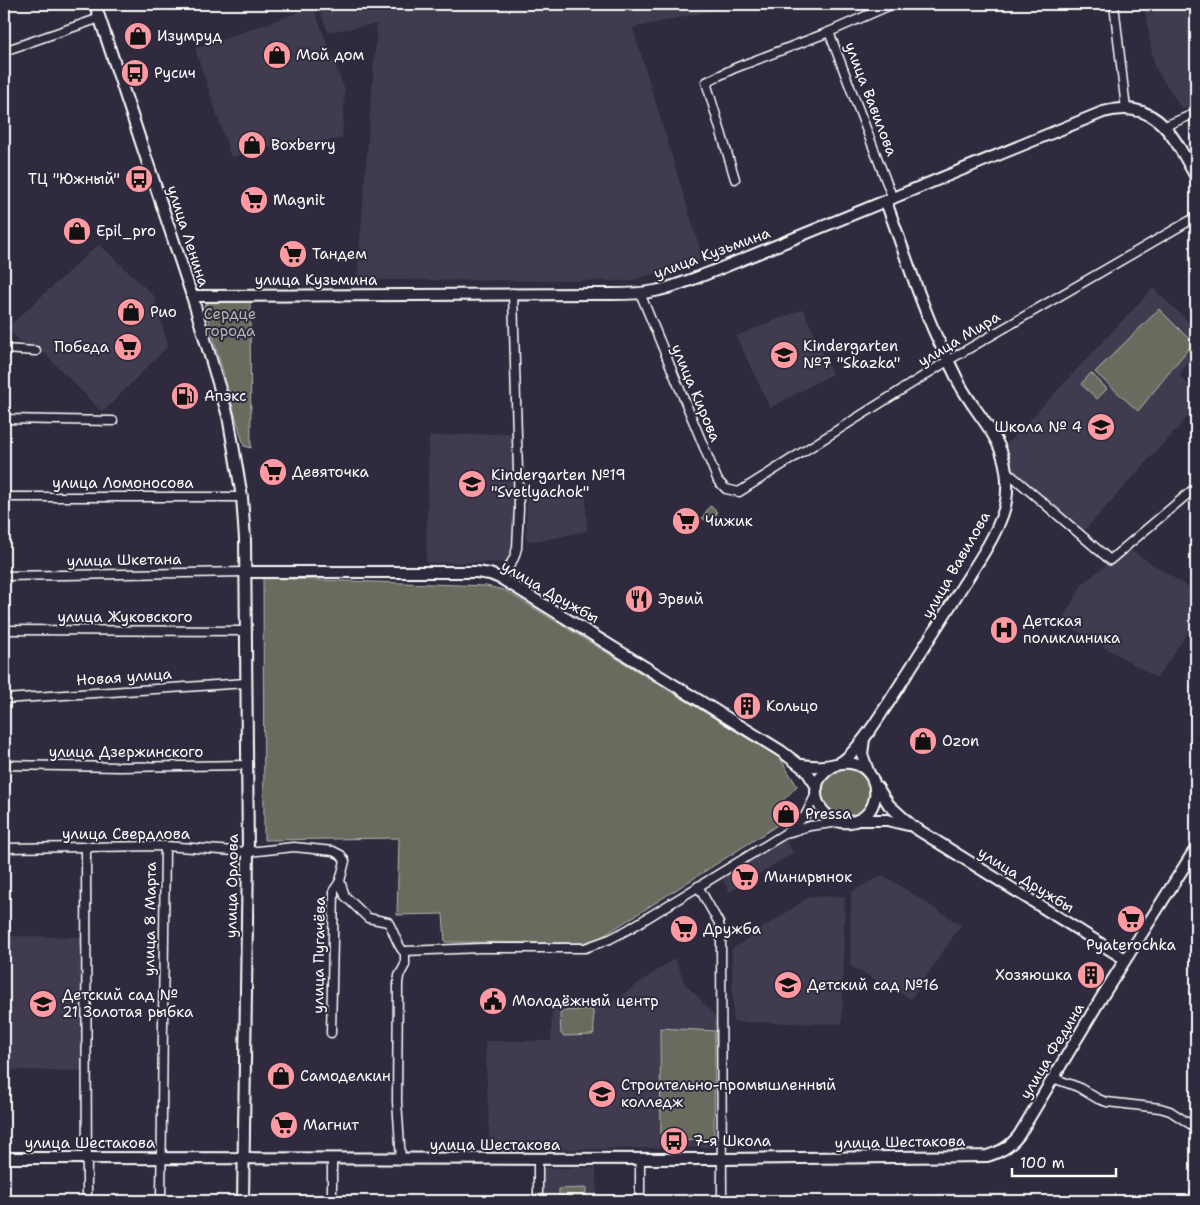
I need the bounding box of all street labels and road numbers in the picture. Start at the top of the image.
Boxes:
street label: улица Вавилова [840,39,902,160]
street label: улица Ленина [162,183,214,290]
street label: улица Кузьмина [651,222,774,283]
street label: улица Кузьмина [255,270,378,290]
street label: улица Мира [914,306,1004,371]
street label: улица Кирова [666,341,726,445]
street label: улица Ломоносова [52,473,194,493]
street label: улица Вавилова [917,507,995,622]
street label: улица Шкетана [66,549,182,571]
street label: улица Дружбы [497,556,603,628]
street label: улица Жуковского [57,607,193,627]
street label: Новая улица [76,664,173,690]
street label: улица Дзержинского [49,742,203,762]
street label: улица Свердлова [62,824,191,844]
street label: улица Орлова [221,833,243,938]
street label: улица Дружбы [974,842,1078,918]
street label: улица 8 Марта [139,861,161,976]
street label: улица Пугачёва [308,896,330,1014]
street label: улица Федина [1015,999,1089,1103]
street label: улица Шестакова [835,1131,966,1153]
street label: улица Шестакова [25,1133,156,1153]
street label: улица Шестакова [430,1135,561,1155]

